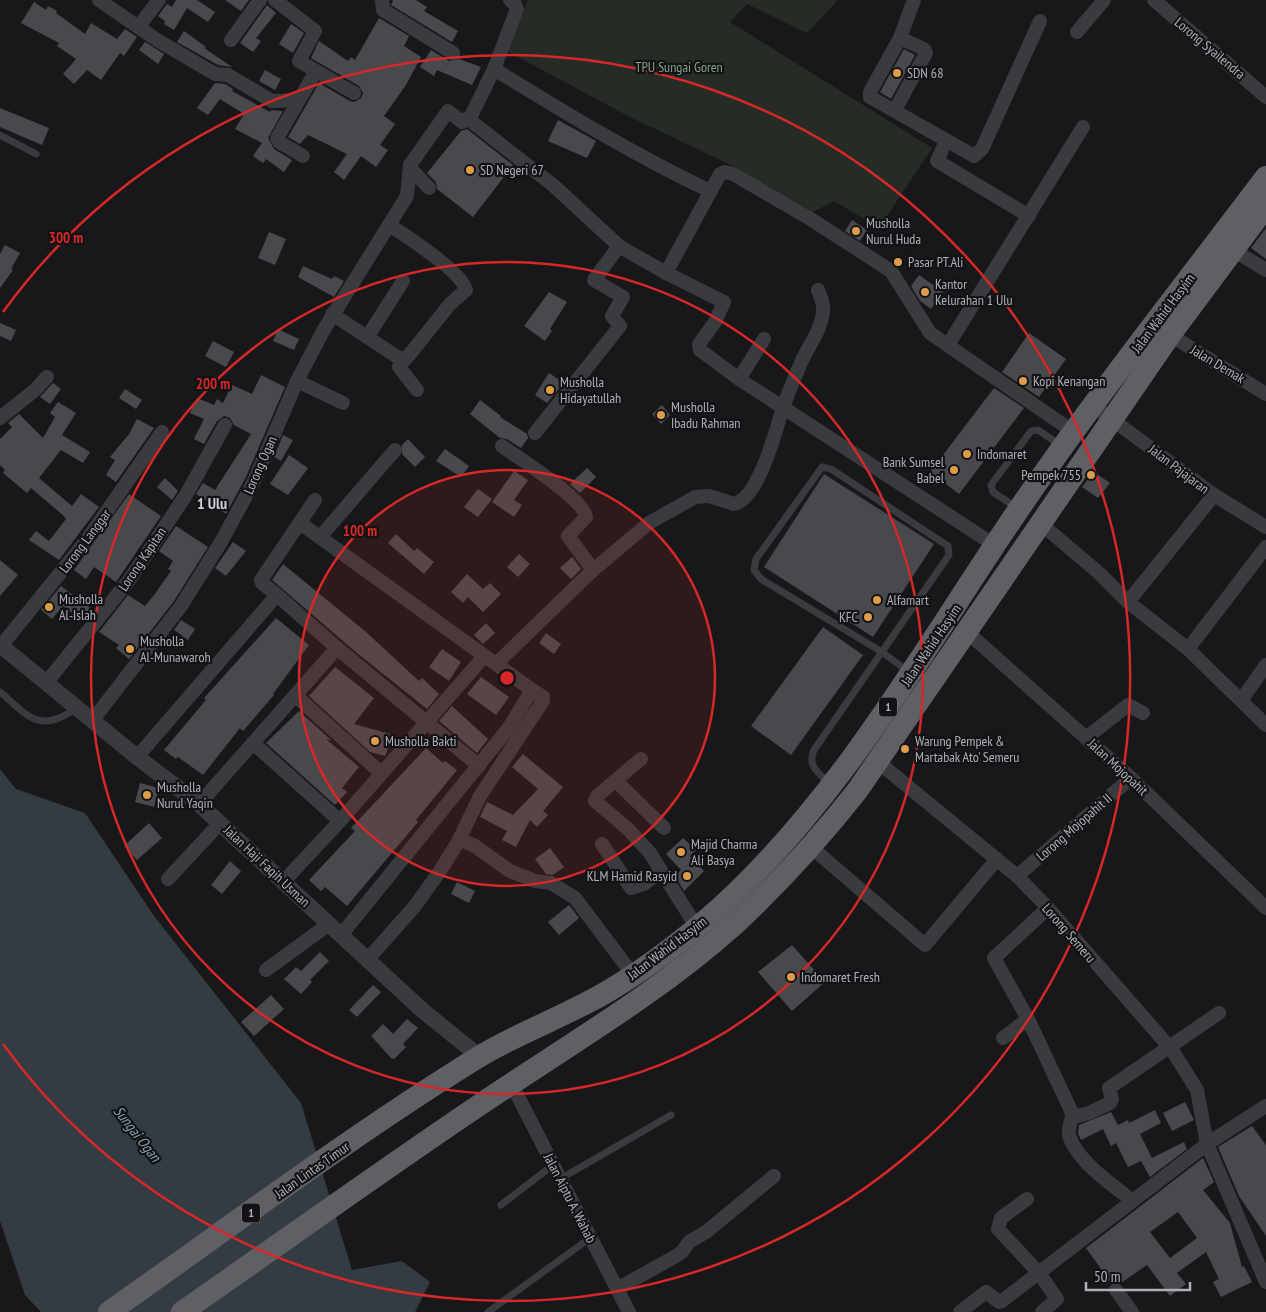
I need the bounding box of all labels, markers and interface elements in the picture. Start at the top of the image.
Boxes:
street label: Lorong Syailendra [1171,13,1249,83]
park label: TPU Sungai Goren [635,58,723,76]
place label: SDN 68 [907,64,943,82]
marker: SDN 68 [891,67,903,79]
place label: SD Negeri 67 [480,161,544,179]
marker: SD Negeri 67 [464,164,476,176]
place label: Musholla Nurul Huda [866,214,921,248]
marker: Musholla Nurul Huda [850,225,862,237]
text: 300 m [49,228,83,247]
place label: Pasar PT.Ali [908,253,963,271]
marker: Pasar PT.Ali [892,256,904,268]
street label: Jalan Wahid Hasyim [1127,270,1199,357]
place label: Kantor Kelurahan 1 Ulu [935,275,1013,309]
marker: Kantor Kelurahan 1 Ulu [919,286,931,298]
street label: Jalan Demak [1187,340,1249,388]
place label: Kopi Kenangan [1033,372,1105,390]
place label: Musholla Hidayatullah [560,373,621,407]
text: 200 m [196,374,230,393]
marker: Kopi Kenangan [1017,375,1029,387]
marker: Musholla Hidayatullah [544,384,556,396]
place label: Musholla Ibadu Rahman [671,398,740,432]
marker: Musholla Ibadu Rahman [655,409,667,421]
street label: Lorong Ogan [239,433,281,497]
street label: Jalan Pajajaran [1144,440,1213,498]
place label: Indomaret [977,445,1027,463]
marker: Indomaret [961,448,973,460]
place label: Bank Sumsel Babel [883,453,945,487]
marker: Bank Sumsel Babel [948,464,960,476]
place label: Pempek 755 [1021,466,1081,484]
marker: Pempek 755 [1085,469,1097,481]
district label: 1 Ulu [197,493,227,513]
street label: Lorong Langgar [55,505,115,576]
text: 100 m [343,521,377,540]
street label: Lorong Kapitan [114,524,170,594]
place label: Musholla Al-Islah [59,590,103,624]
place label: Alfamart [887,591,929,609]
marker: Alfamart [871,594,883,606]
marker: Musholla Al-Islah [43,601,55,613]
street label: Jalan Wahid Hasyim [896,601,965,690]
place label: KFC [839,608,859,626]
marker: KFC [862,611,874,623]
place label: Musholla Al-Munawaroh [140,632,211,666]
marker: Musholla Al-Munawaroh [124,643,136,655]
centre of rings [498,669,516,687]
road number: 1 [879,698,897,716]
place label: Musholla Bakti [385,732,457,750]
place label: Warung Pempek & Martabak Ato' Semeru [915,732,1019,766]
street label: Jalan Mojopahit [1083,734,1152,799]
marker: Musholla Bakti [369,735,381,747]
marker: Warung Pempek & Martabak Ato' Semeru [899,743,911,755]
place label: Musholla Nurul Yaqin [157,778,213,812]
marker: Musholla Nurul Yaqin [141,789,153,801]
street label: Lorong Mojopahit II [1032,789,1116,865]
street label: Jalan Haji Faqih Usman [219,821,314,911]
place label: Majid Charma Ali Basya [691,835,757,869]
marker: Majid Charma Ali Basya [675,846,687,858]
place label: KLM Hamid Rasyid [587,867,677,885]
marker: KLM Hamid Rasyid [681,870,693,882]
street label: Lorong Semeru [1038,900,1100,966]
street label: Jalan Wahid Hasyim [623,912,710,984]
place label: Indomaret Fresh [801,968,880,986]
marker: Indomaret Fresh [785,971,797,983]
water label: Sungai Ogan [110,1102,166,1167]
street label: Jalan Lintas Timur [270,1138,353,1203]
street label: Jalan Aiptu A. Wahab [539,1149,600,1246]
road number: 1 [242,1204,260,1222]
scale bar [1086,1260,1190,1292]
text: 50 m [1094,1267,1120,1286]

